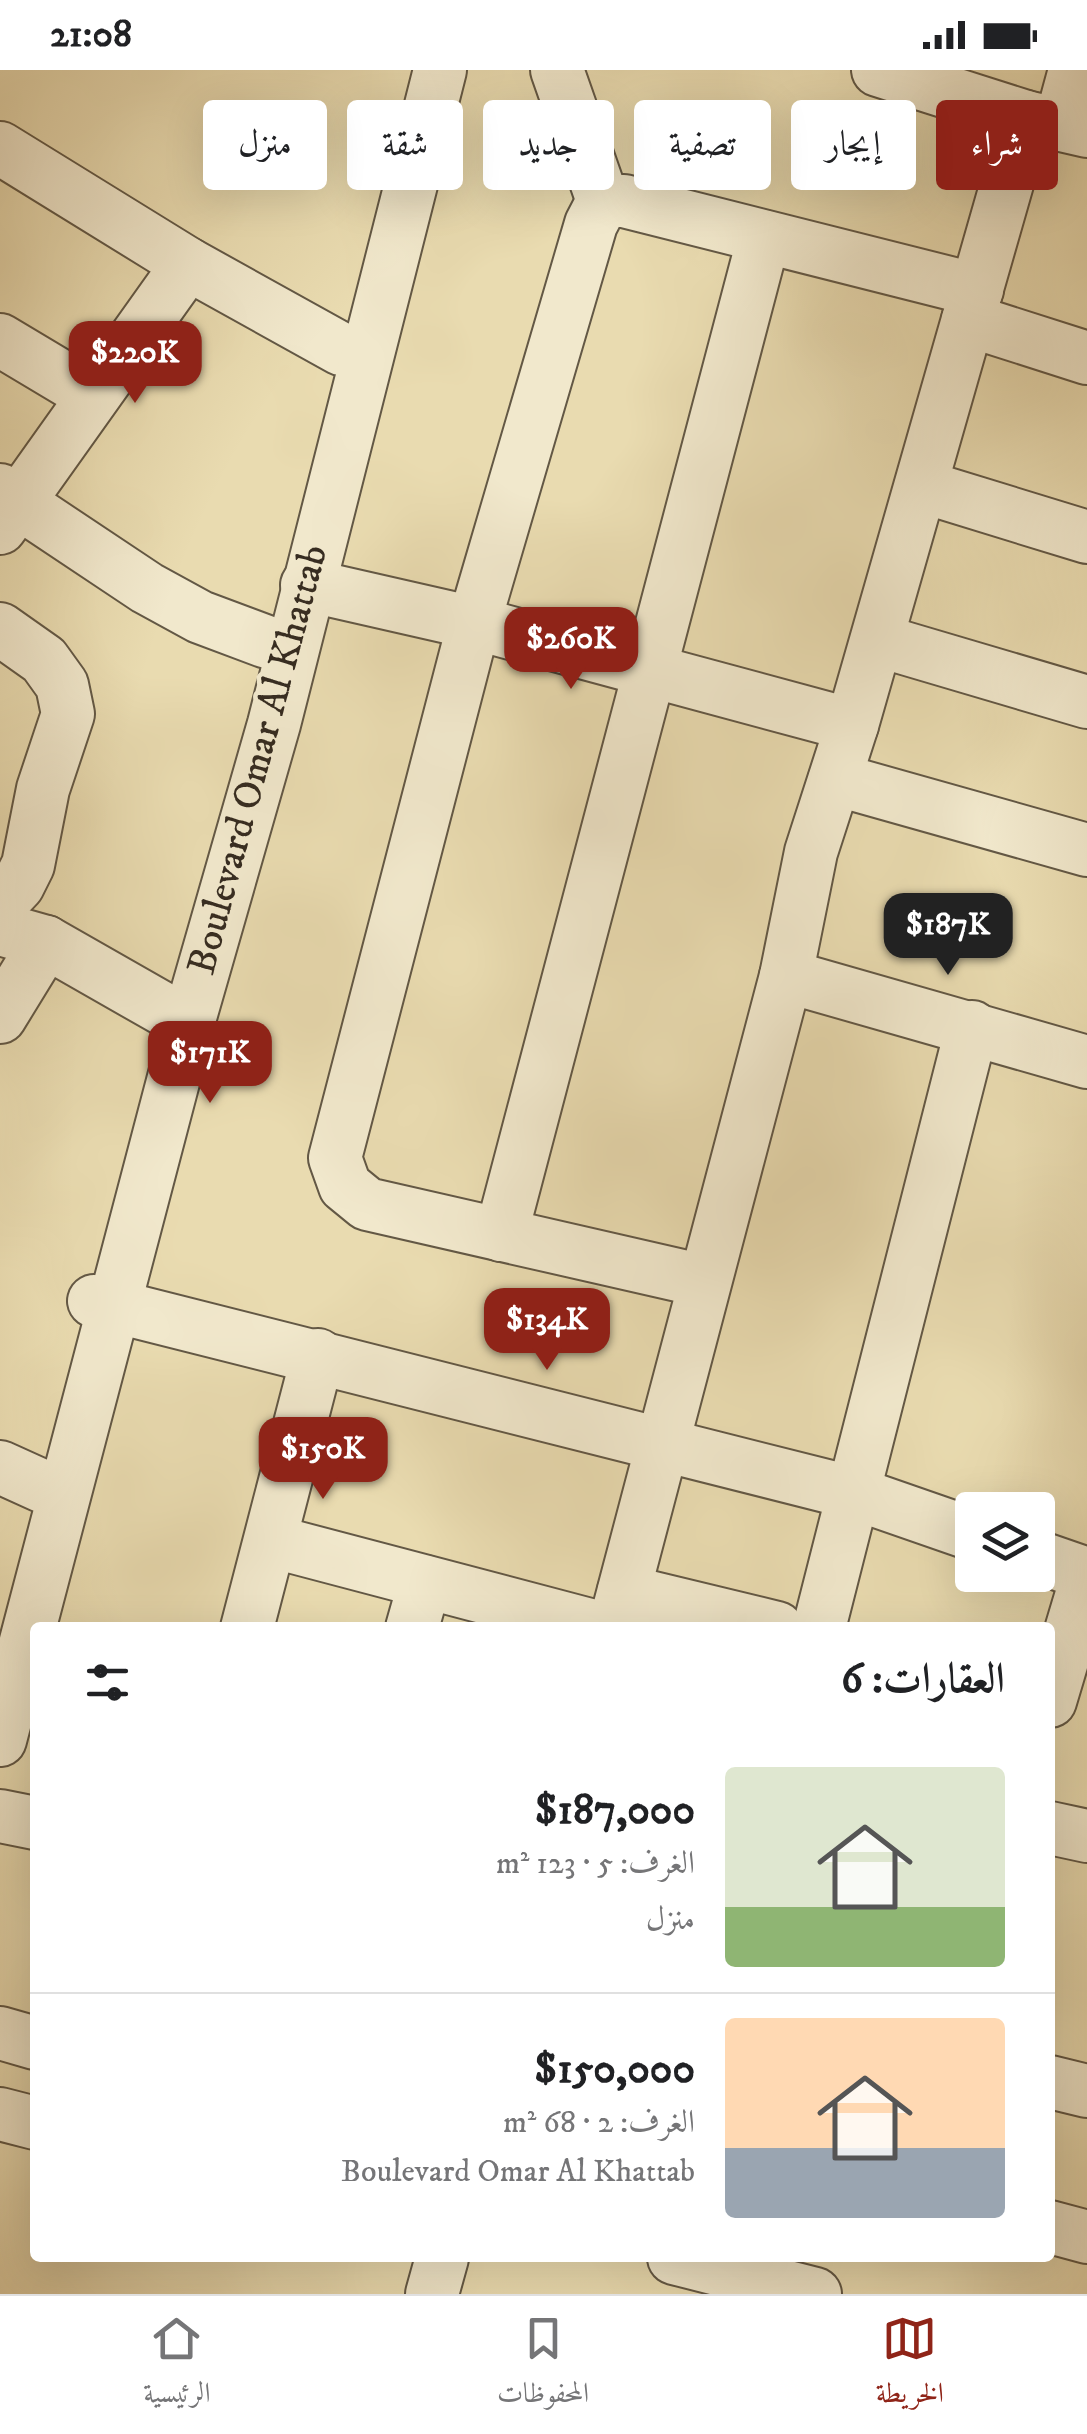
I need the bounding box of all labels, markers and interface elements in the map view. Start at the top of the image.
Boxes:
text: 21:08 [50,11,132,59]
chip: منزل [203,100,327,190]
chip: شقة [347,100,463,190]
chip: جديد [483,100,614,190]
chip: تصفية [634,100,771,190]
chip: إيجار [791,100,916,190]
chip: شراء [936,100,1058,190]
pin: $220K [65,321,205,406]
text: $220K [91,333,179,373]
street label: Boulevard Omar Al Khattab [178,540,340,980]
pin: $260K [501,607,641,692]
text: $260K [526,619,616,659]
pin: $187K [878,893,1018,978]
text: $187K [906,905,990,945]
pin: $171K [140,1021,280,1106]
text: $171K [170,1033,250,1073]
pin: $134K [477,1288,617,1373]
text: $134K [506,1300,588,1340]
pin: $150K [253,1417,393,1502]
text: $150K [281,1429,365,1469]
map controls [955,1492,1055,1592]
button: layers [955,1492,1055,1592]
text: العقارات: 6 [841,1654,1005,1706]
icon: filters [80,1655,135,1710]
text: $187,000 [535,1785,695,1837]
icon: home [805,1807,925,1927]
text: الغرف: 5 · 123 m² [496,1844,695,1884]
text: منزل [646,1900,695,1940]
text: $150,000 [534,2044,695,2096]
icon: home [805,2058,925,2178]
text: الغرف: 2 · 68 m² [503,2103,695,2143]
text: Boulevard Omar Al Khattab [341,2152,695,2192]
tab: الرئيسية [143,2311,210,2420]
tab: المحفوظات [497,2311,589,2420]
tab: الخريطة [876,2311,944,2420]

